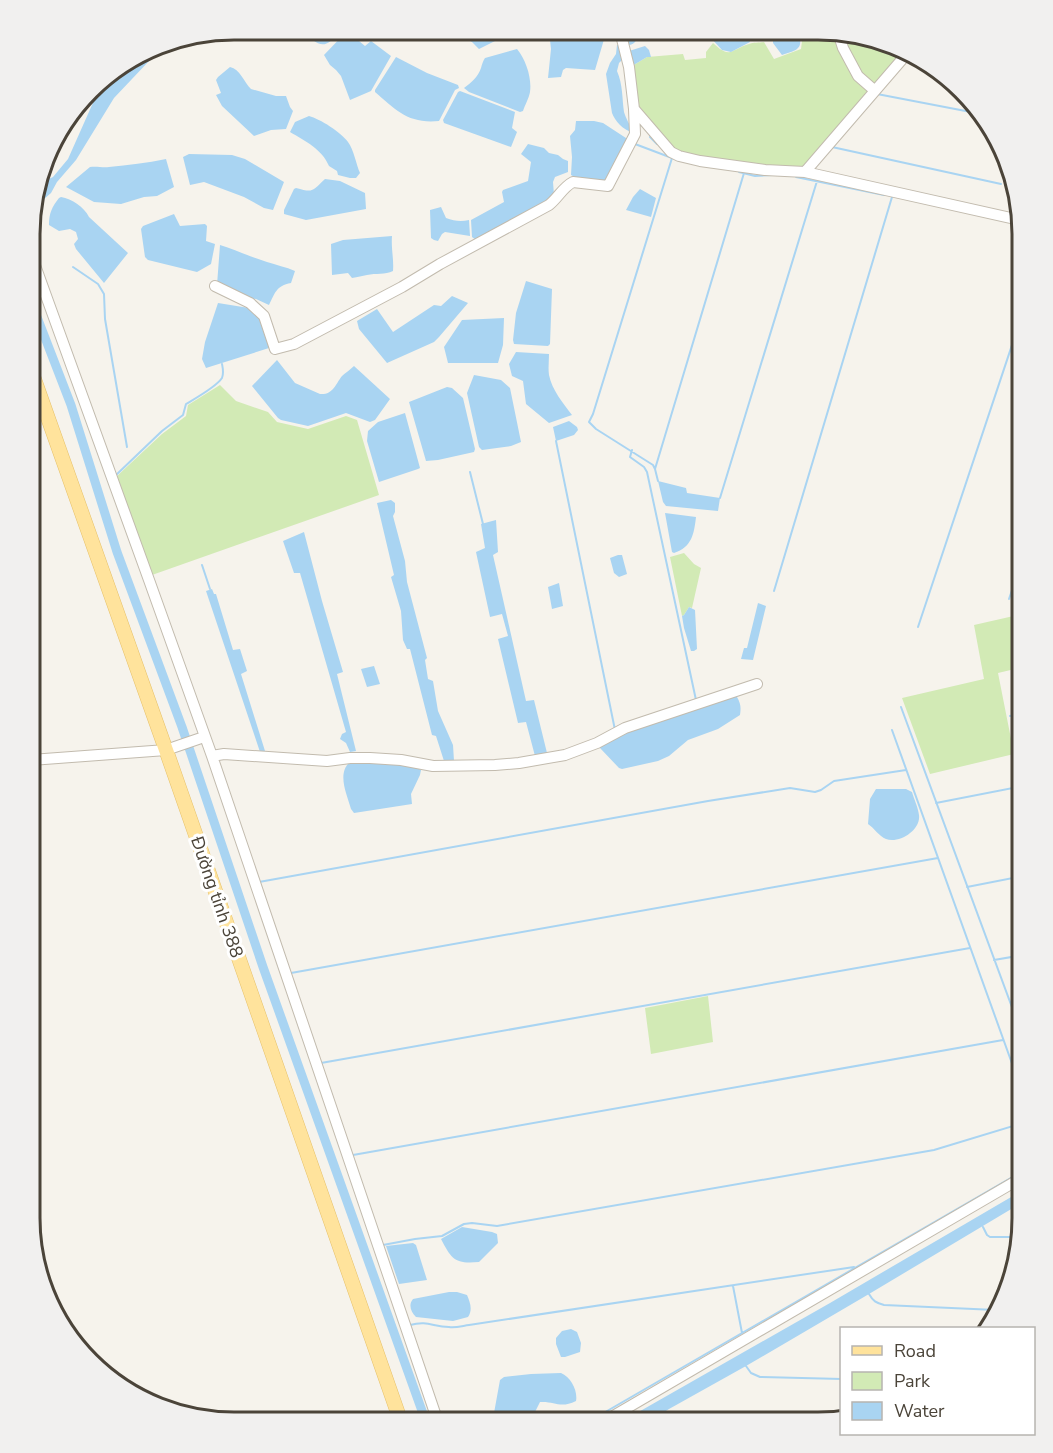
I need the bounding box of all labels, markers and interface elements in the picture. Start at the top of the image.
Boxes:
street label: Đường tỉnh 388 [185,832,249,961]
legend [840,1327,1035,1435]
text: Road [894,1339,936,1363]
text: Park [894,1369,931,1393]
text: Water [894,1399,945,1423]

